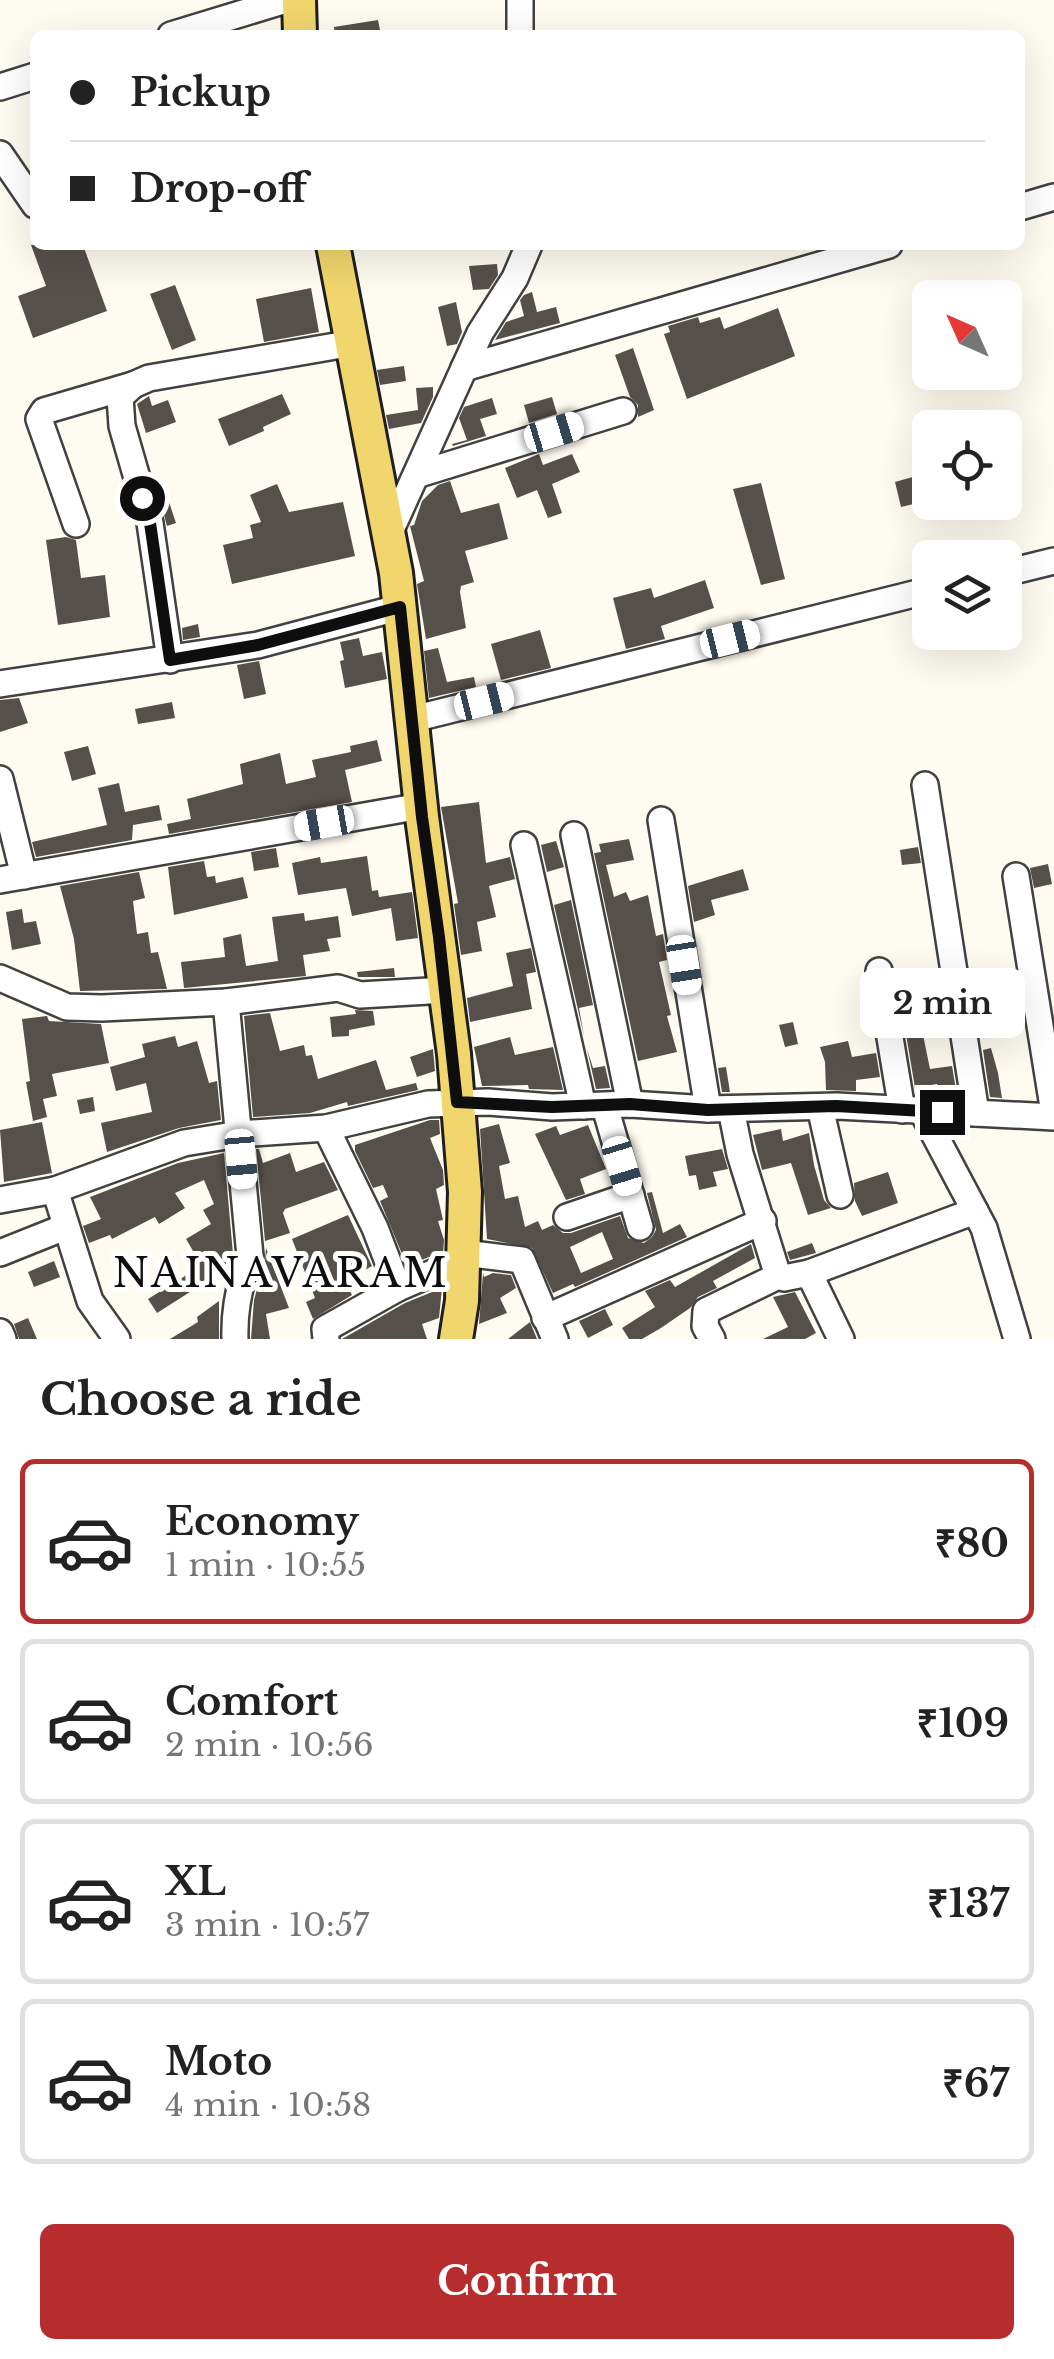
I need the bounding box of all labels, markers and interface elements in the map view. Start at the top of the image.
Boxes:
text: Pickup [130,69,271,116]
text: Drop-off [130,165,307,212]
north arrow [912,280,1022,390]
map controls [912,280,1022,650]
car [521,409,587,455]
button: locate [912,410,1022,520]
route start [120,476,165,521]
button: layers [912,540,1022,650]
car [697,617,763,661]
car [451,679,517,723]
car [292,803,356,843]
car [664,933,704,997]
callout: 2 min [860,967,1024,1037]
text: 2 min [893,983,992,1023]
route end [920,1090,965,1135]
car [223,1128,259,1190]
car [599,1133,645,1199]
district label: NAINAVARAM [113,1248,449,1298]
text: Choose a ride [40,1371,362,1427]
icon: car [45,1497,135,1587]
text: Economy [165,1498,359,1545]
text: ₹80 [934,1520,1009,1567]
text: 1 min · 10:55 [165,1545,366,1585]
icon: car [45,1677,135,1767]
text: Comfort [165,1678,338,1725]
text: ₹109 [916,1700,1009,1747]
text: 2 min · 10:56 [165,1725,374,1765]
icon: car [45,1857,135,1947]
text: XL [165,1858,226,1905]
text: ₹137 [927,1880,1009,1927]
text: 3 min · 10:57 [165,1905,369,1945]
icon: car [45,2037,135,2127]
text: Moto [165,2038,272,2085]
text: ₹67 [942,2060,1009,2107]
text: 4 min · 10:58 [165,2085,372,2125]
button: Confirm [40,2224,1014,2339]

